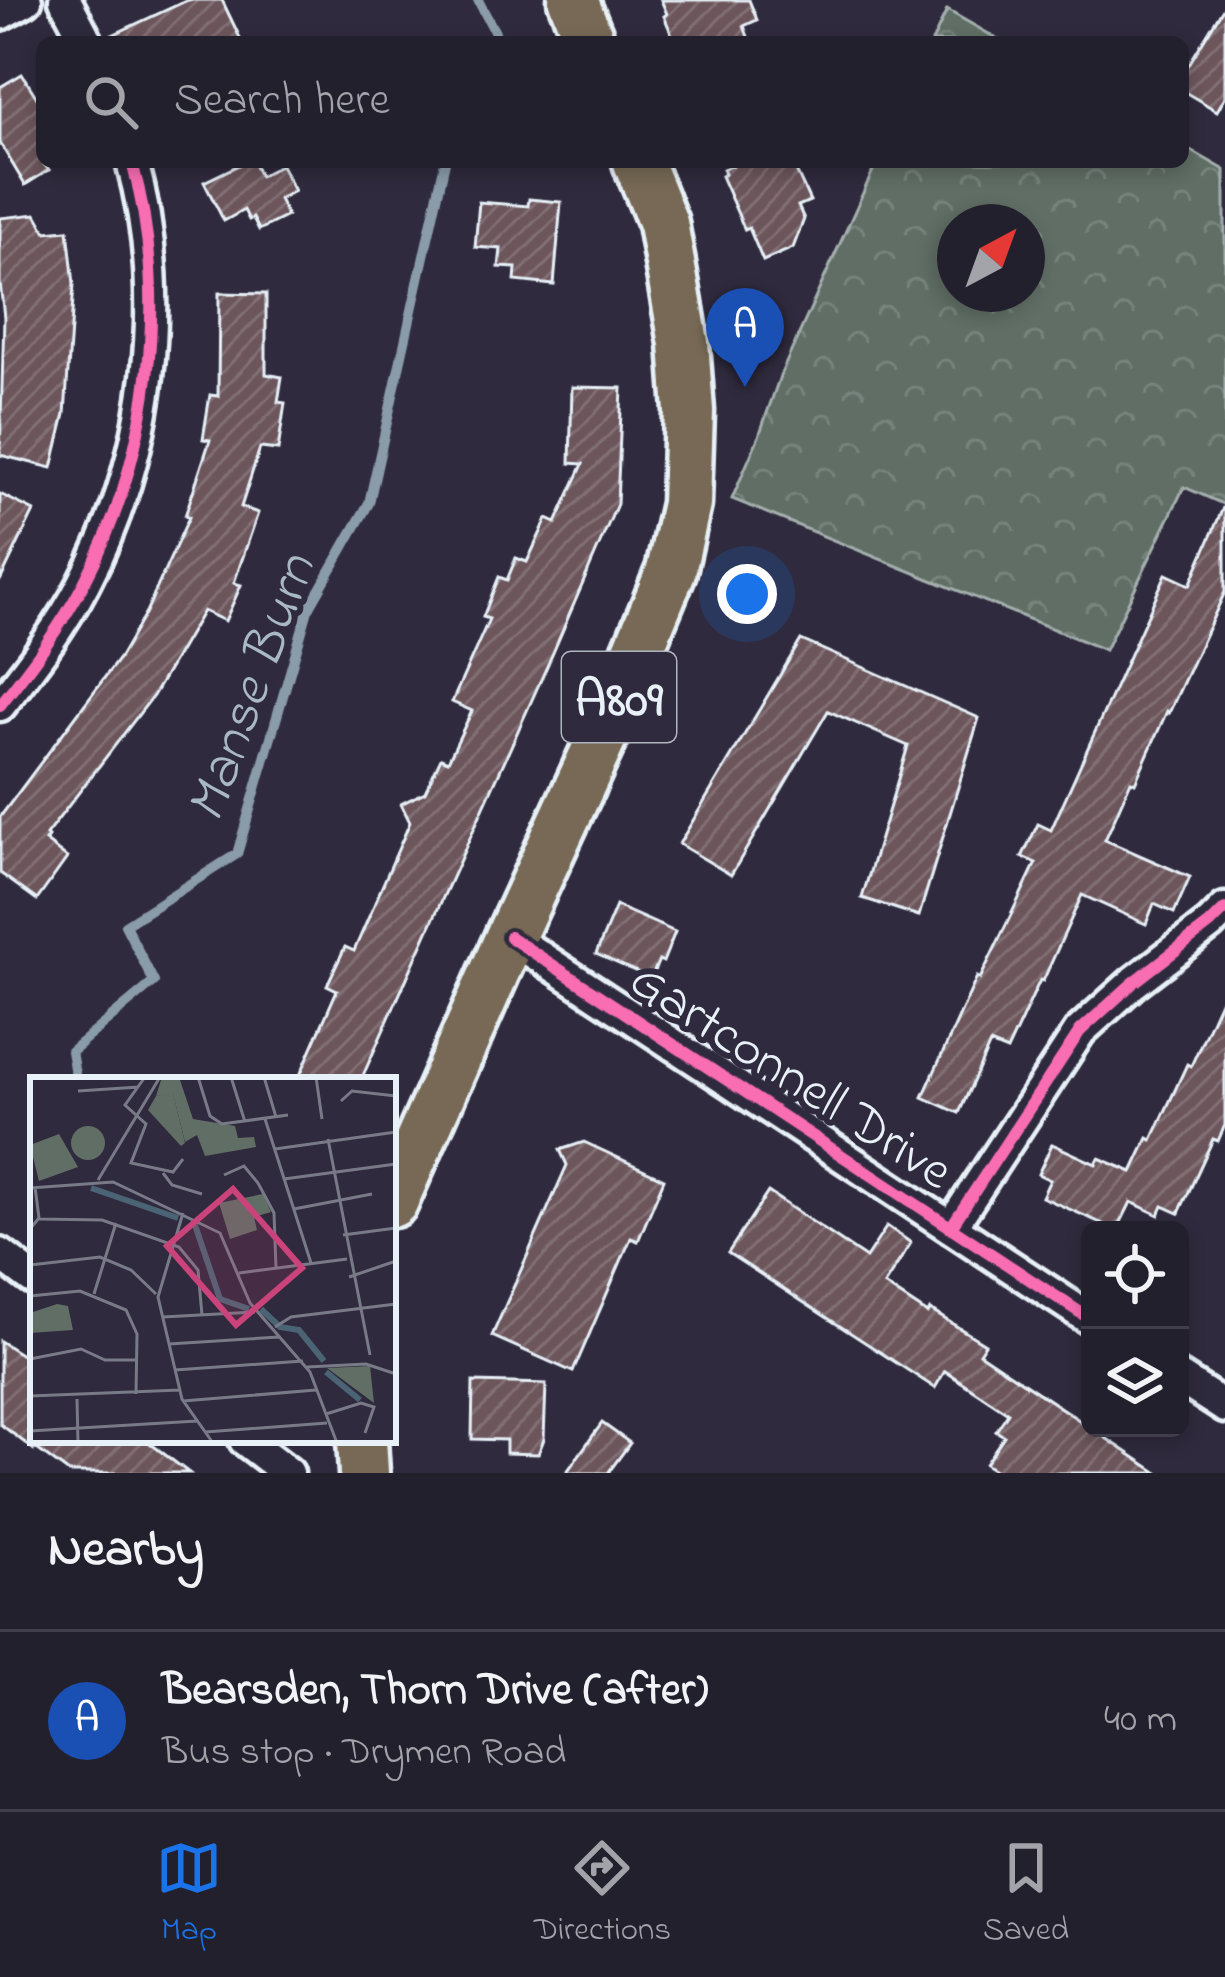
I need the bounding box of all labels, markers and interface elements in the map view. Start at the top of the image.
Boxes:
search box [36,36,1189,168]
icon: search [78,69,144,135]
text: Search here [174,69,390,135]
north arrow [937,204,1045,312]
pin: A [706,288,784,387]
water label: Manse Burn [167,542,341,834]
your location [717,564,777,624]
road number: A809 [562,652,676,742]
street label: Gartconnell Drive [613,944,968,1212]
inset map [30,1077,396,1443]
map controls [1081,1221,1189,1437]
button: locate [1081,1221,1189,1329]
button: layers [1081,1329,1189,1437]
text: Nearby [48,1514,204,1589]
text: Bearsden, Thorn Drive (after) [162,1659,708,1725]
text: A [75,1692,99,1749]
text: 40 m [1104,1692,1177,1749]
text: Bus stop · Drymen Road [162,1725,566,1782]
tab: Map [156,1835,222,1955]
tab: Directions [534,1835,671,1955]
tab: Saved [983,1835,1069,1955]

